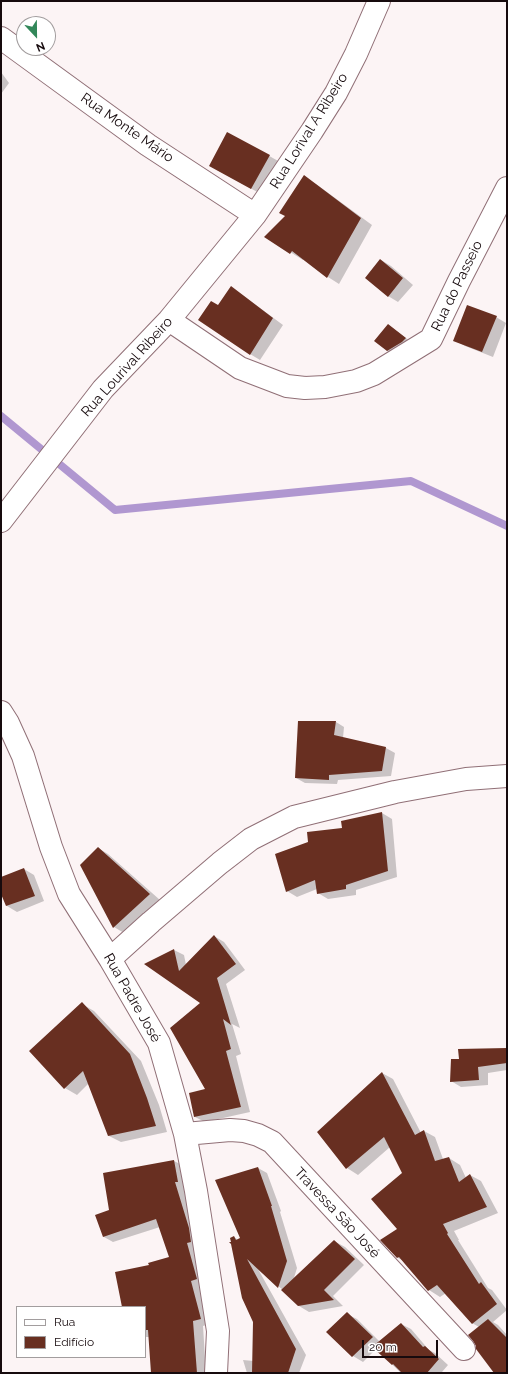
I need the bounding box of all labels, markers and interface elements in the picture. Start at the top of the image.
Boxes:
north arrow [16,16,56,56]
text: N [34,39,47,54]
street label: Rua Lorival A Ribeiro [267,70,351,192]
street label: Rua Monte Mário [77,90,177,166]
street label: Rua do Passeio [428,238,486,334]
street label: Rua Lourival Ribeiro [78,314,176,420]
street label: Rua Padre José [100,951,164,1045]
street label: Travessa São José [291,1164,383,1262]
legend [16,1306,146,1358]
text: Rua [54,1315,75,1329]
scale bar [364,1332,440,1358]
text: Edifício [54,1335,94,1349]
text: 20 m [369,1340,397,1354]

